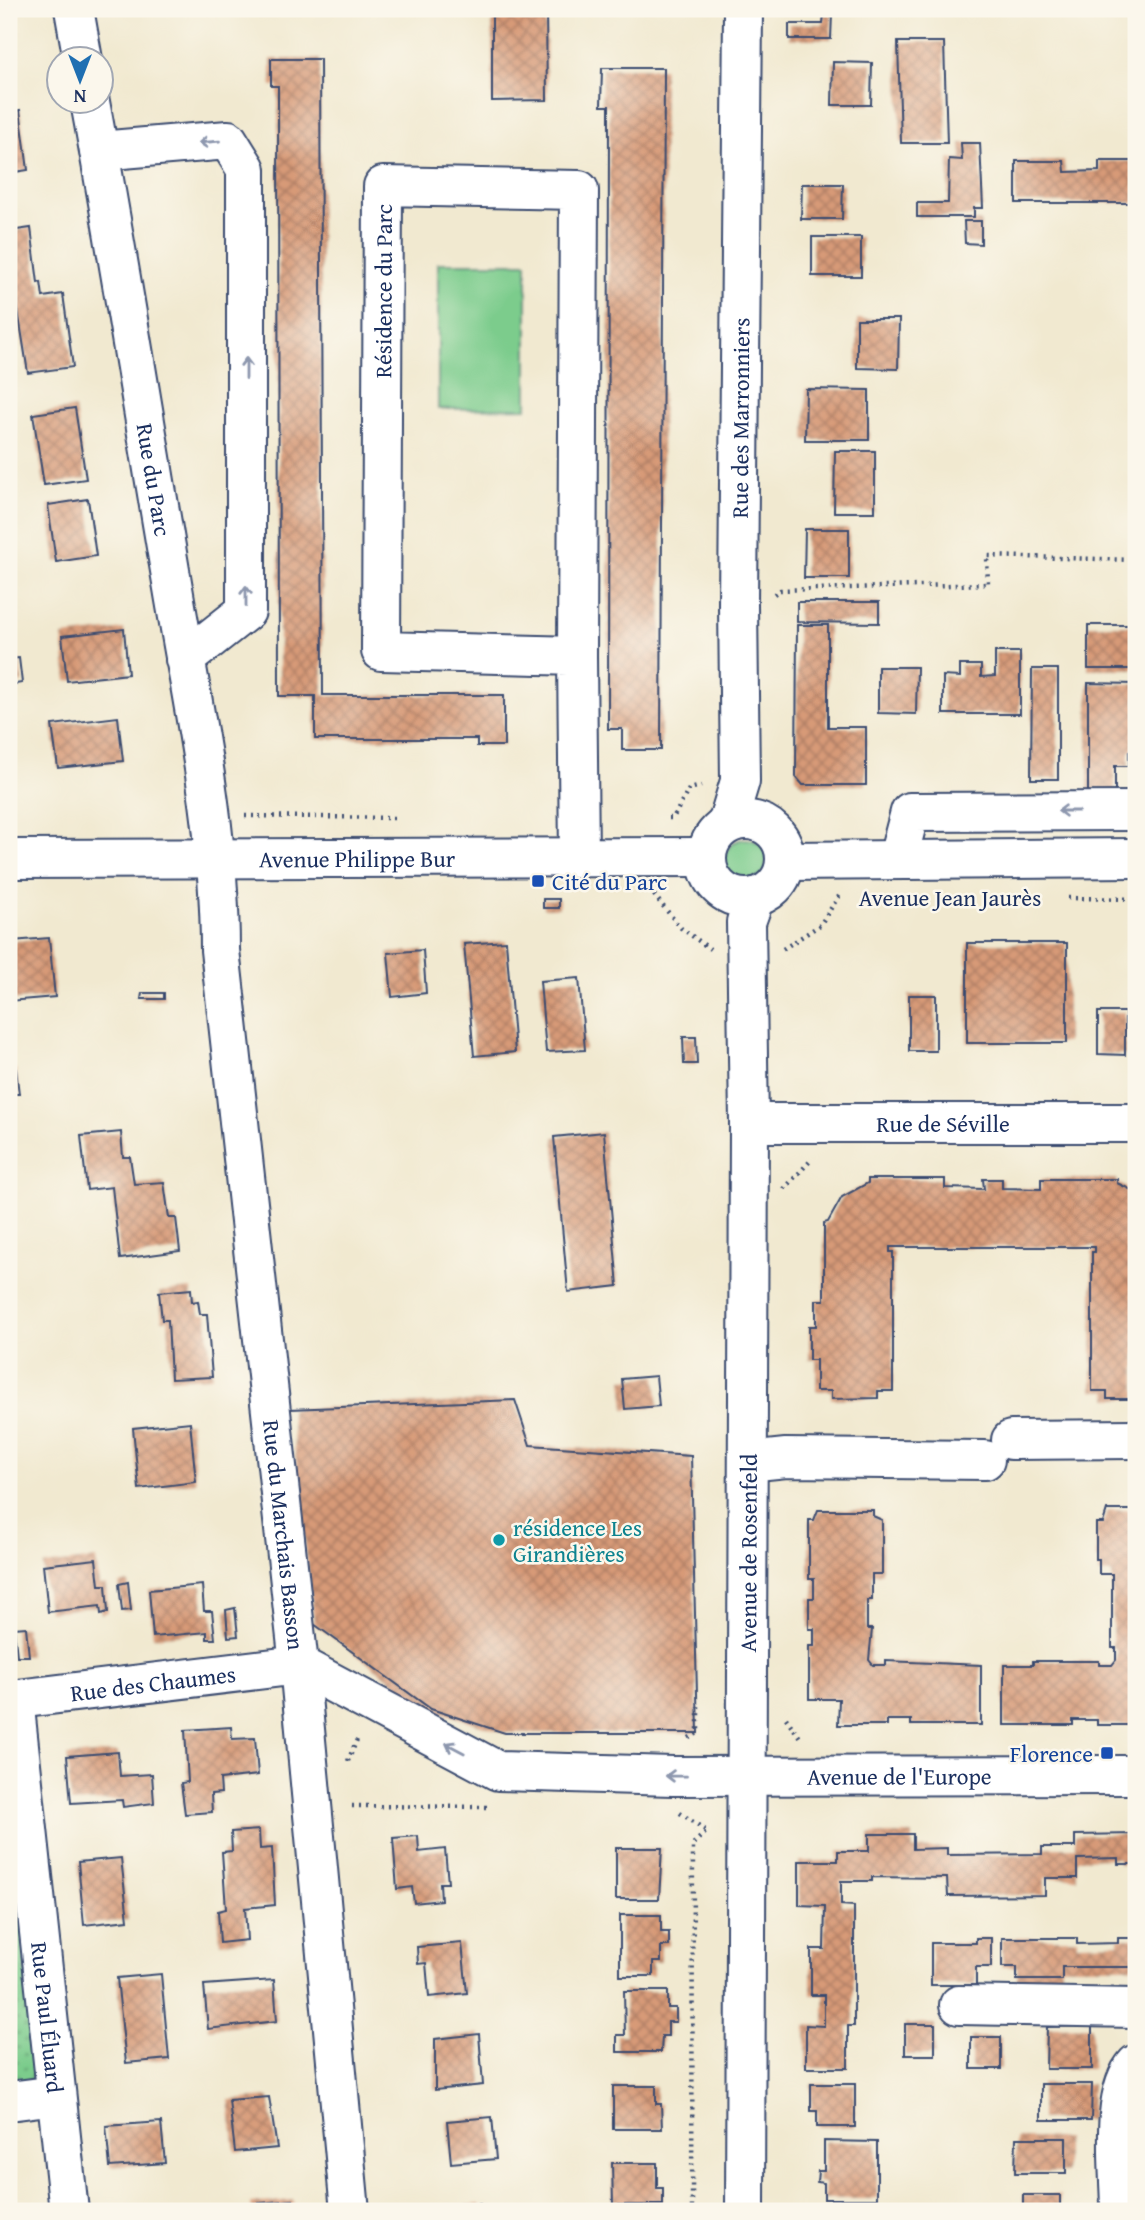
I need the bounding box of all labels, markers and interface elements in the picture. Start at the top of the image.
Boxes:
north arrow [46,46,116,116]
text: N [73,83,86,111]
one-way arrow [198,136,221,149]
street label: Résidence du Parc [366,204,399,378]
street label: Rue des Marronniers [722,317,757,518]
one-way arrow [239,357,253,380]
street label: Rue du Parc [129,421,180,538]
one-way arrow [239,584,253,607]
one-way arrow [1057,804,1080,818]
street label: Avenue Philippe Bur [259,841,456,875]
place label: Cité du Parc [552,865,667,898]
marker: Cité du Parc [530,873,546,889]
street label: Avenue Jean Jaurès [859,881,1041,914]
street label: Rue de Séville [876,1107,1010,1140]
street label: Rue du Marchais Basson [256,1418,314,1652]
street label: Avenue de Rosenfeld [731,1453,764,1652]
place label: résidence Les Girandières [513,1511,642,1570]
marker: résidence Les Girandières [491,1532,507,1548]
street label: Rue des Chaumes [68,1656,238,1709]
place label: Florence [1010,1737,1093,1770]
one-way arrow [445,1740,466,1754]
marker: Florence [1099,1745,1115,1761]
street label: Avenue de l'Europe [807,1759,992,1792]
one-way arrow [665,1769,688,1782]
street label: Rue Paul Éluard [24,1940,73,2095]

